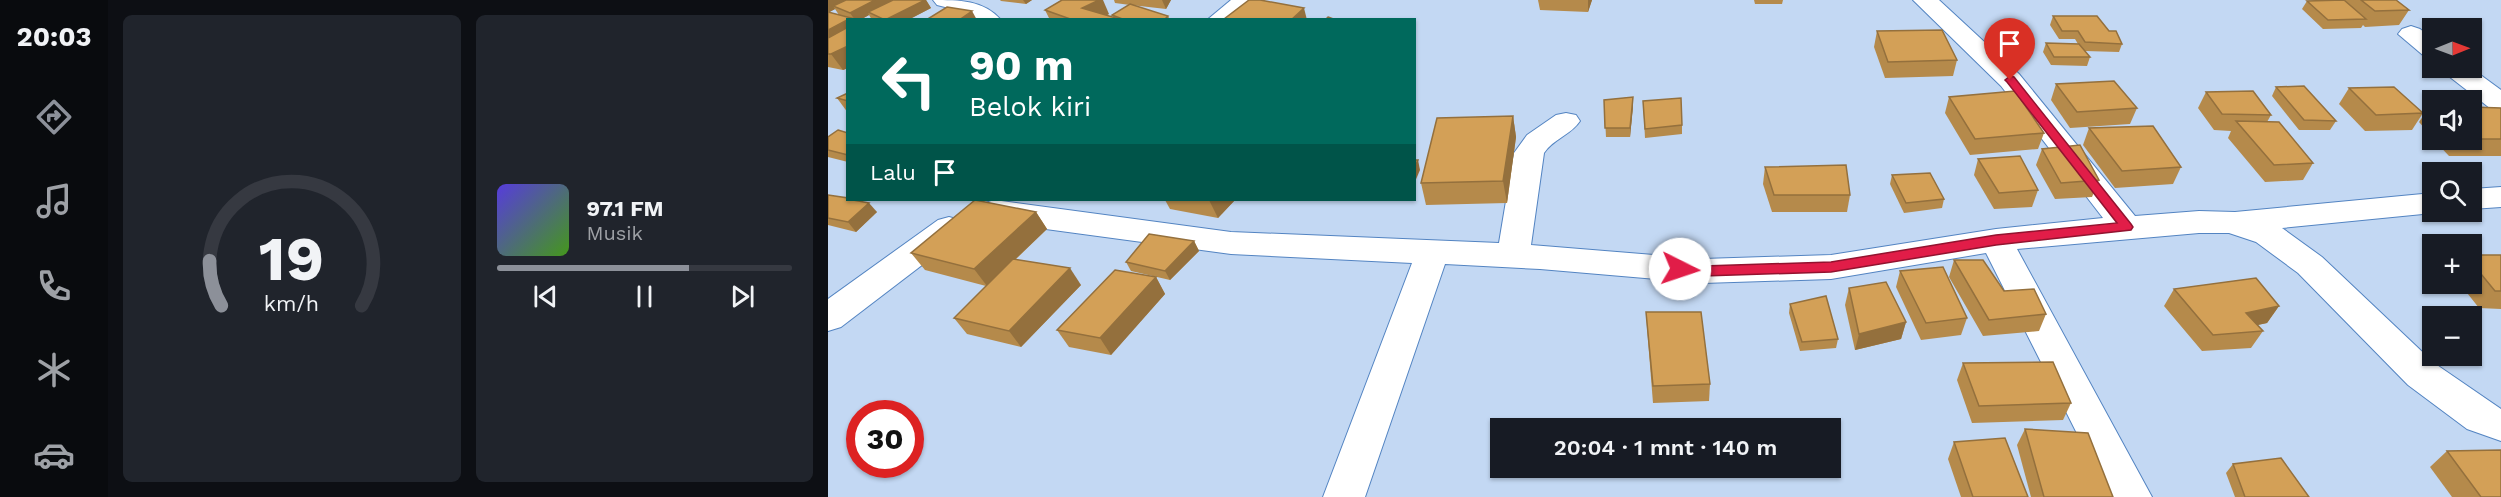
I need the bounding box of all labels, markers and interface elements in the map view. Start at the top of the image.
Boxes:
pin [1984,18,2035,80]
north arrow [2422,18,2482,78]
map controls [2422,18,2482,366]
text: 20:03 [17,21,91,53]
icon: arrive [1993,27,2026,60]
text: 90 m [969,41,1073,90]
icon: left [870,42,948,120]
button: sound [2422,90,2482,150]
text: Belok kiri [969,91,1091,123]
icon: directions [33,96,75,138]
icon: arrive [928,156,961,189]
text: Lalu [870,160,916,185]
button: search [2422,162,2482,222]
icon: music [33,180,75,222]
text: 97.1 FM [587,196,664,221]
text: Musik [587,221,643,245]
text: 19 [259,222,324,295]
button: + [2422,234,2482,294]
position arrow [1648,237,1712,301]
icon: phone [33,265,75,307]
icon: previous [529,280,562,313]
icon: pause [628,280,661,313]
icon: next [726,280,759,313]
text: km/h [264,291,319,316]
button: − [2422,306,2482,366]
icon: climate [33,349,75,391]
speed limit sign: 30 [846,400,924,478]
icon: car [33,434,75,476]
text: 20:04 · 1 mnt · 140 m [1554,435,1777,460]

